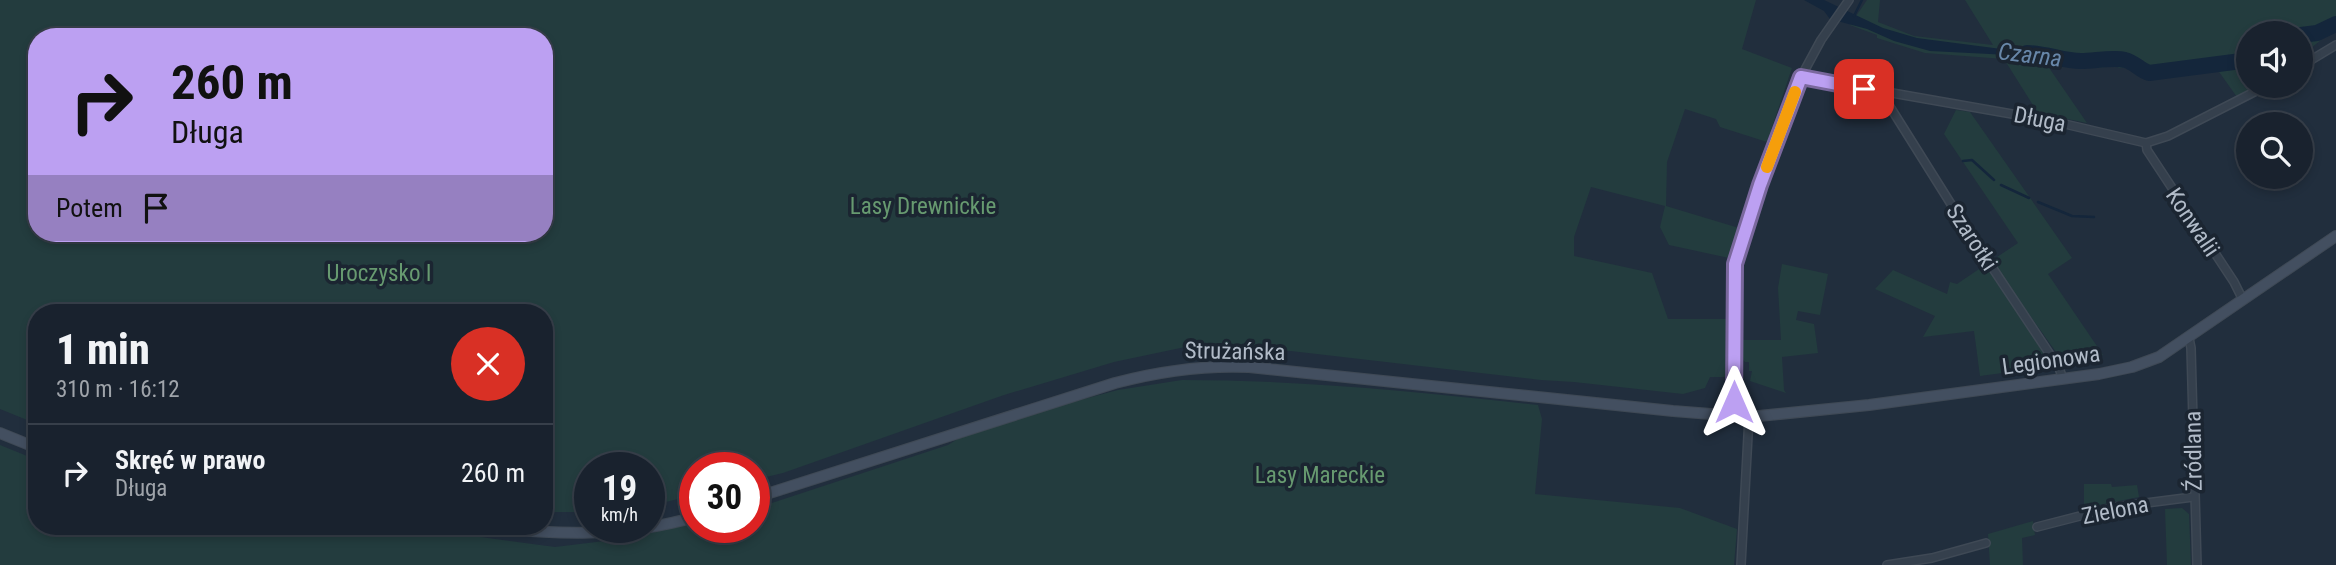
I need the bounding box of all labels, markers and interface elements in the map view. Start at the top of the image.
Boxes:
map controls [2236,21,2313,189]
button: sound [2236,21,2313,98]
water label: Czarna [1996,37,2064,73]
text: 260 m [171,54,293,111]
icon: right [56,56,147,147]
pin [1834,59,1894,119]
icon: arrive [1845,70,1883,108]
street label: Długa [2012,101,2068,138]
button: search [2236,112,2313,189]
text: Długa [171,113,244,151]
street label: Konwalii [2160,183,2225,262]
icon: arrive [137,189,175,227]
text: Potem [56,193,123,223]
park label: Lasy Drewnickie [850,193,996,220]
street label: Szarotki [1940,199,2003,276]
park label: Uroczysko I [327,260,431,287]
text: 1 min [56,325,150,374]
button: close [451,327,525,401]
street label: Strużańska [1184,337,1286,366]
street label: Legionowa [2000,340,2102,381]
position arrow [1697,365,1771,439]
text: 310 m · 16:12 [56,376,180,403]
street label: Źródlana [2178,411,2208,491]
text: Skręć w prawo [115,445,265,475]
speed limit sign: 30 [679,452,770,543]
icon: right [56,454,94,492]
text: 260 m [461,458,525,488]
park label: Lasy Mareckie [1255,462,1385,489]
text: 19 [602,468,637,509]
text: Długa [115,475,167,502]
street label: Zielona [2080,491,2151,530]
text: km/h [601,504,638,525]

